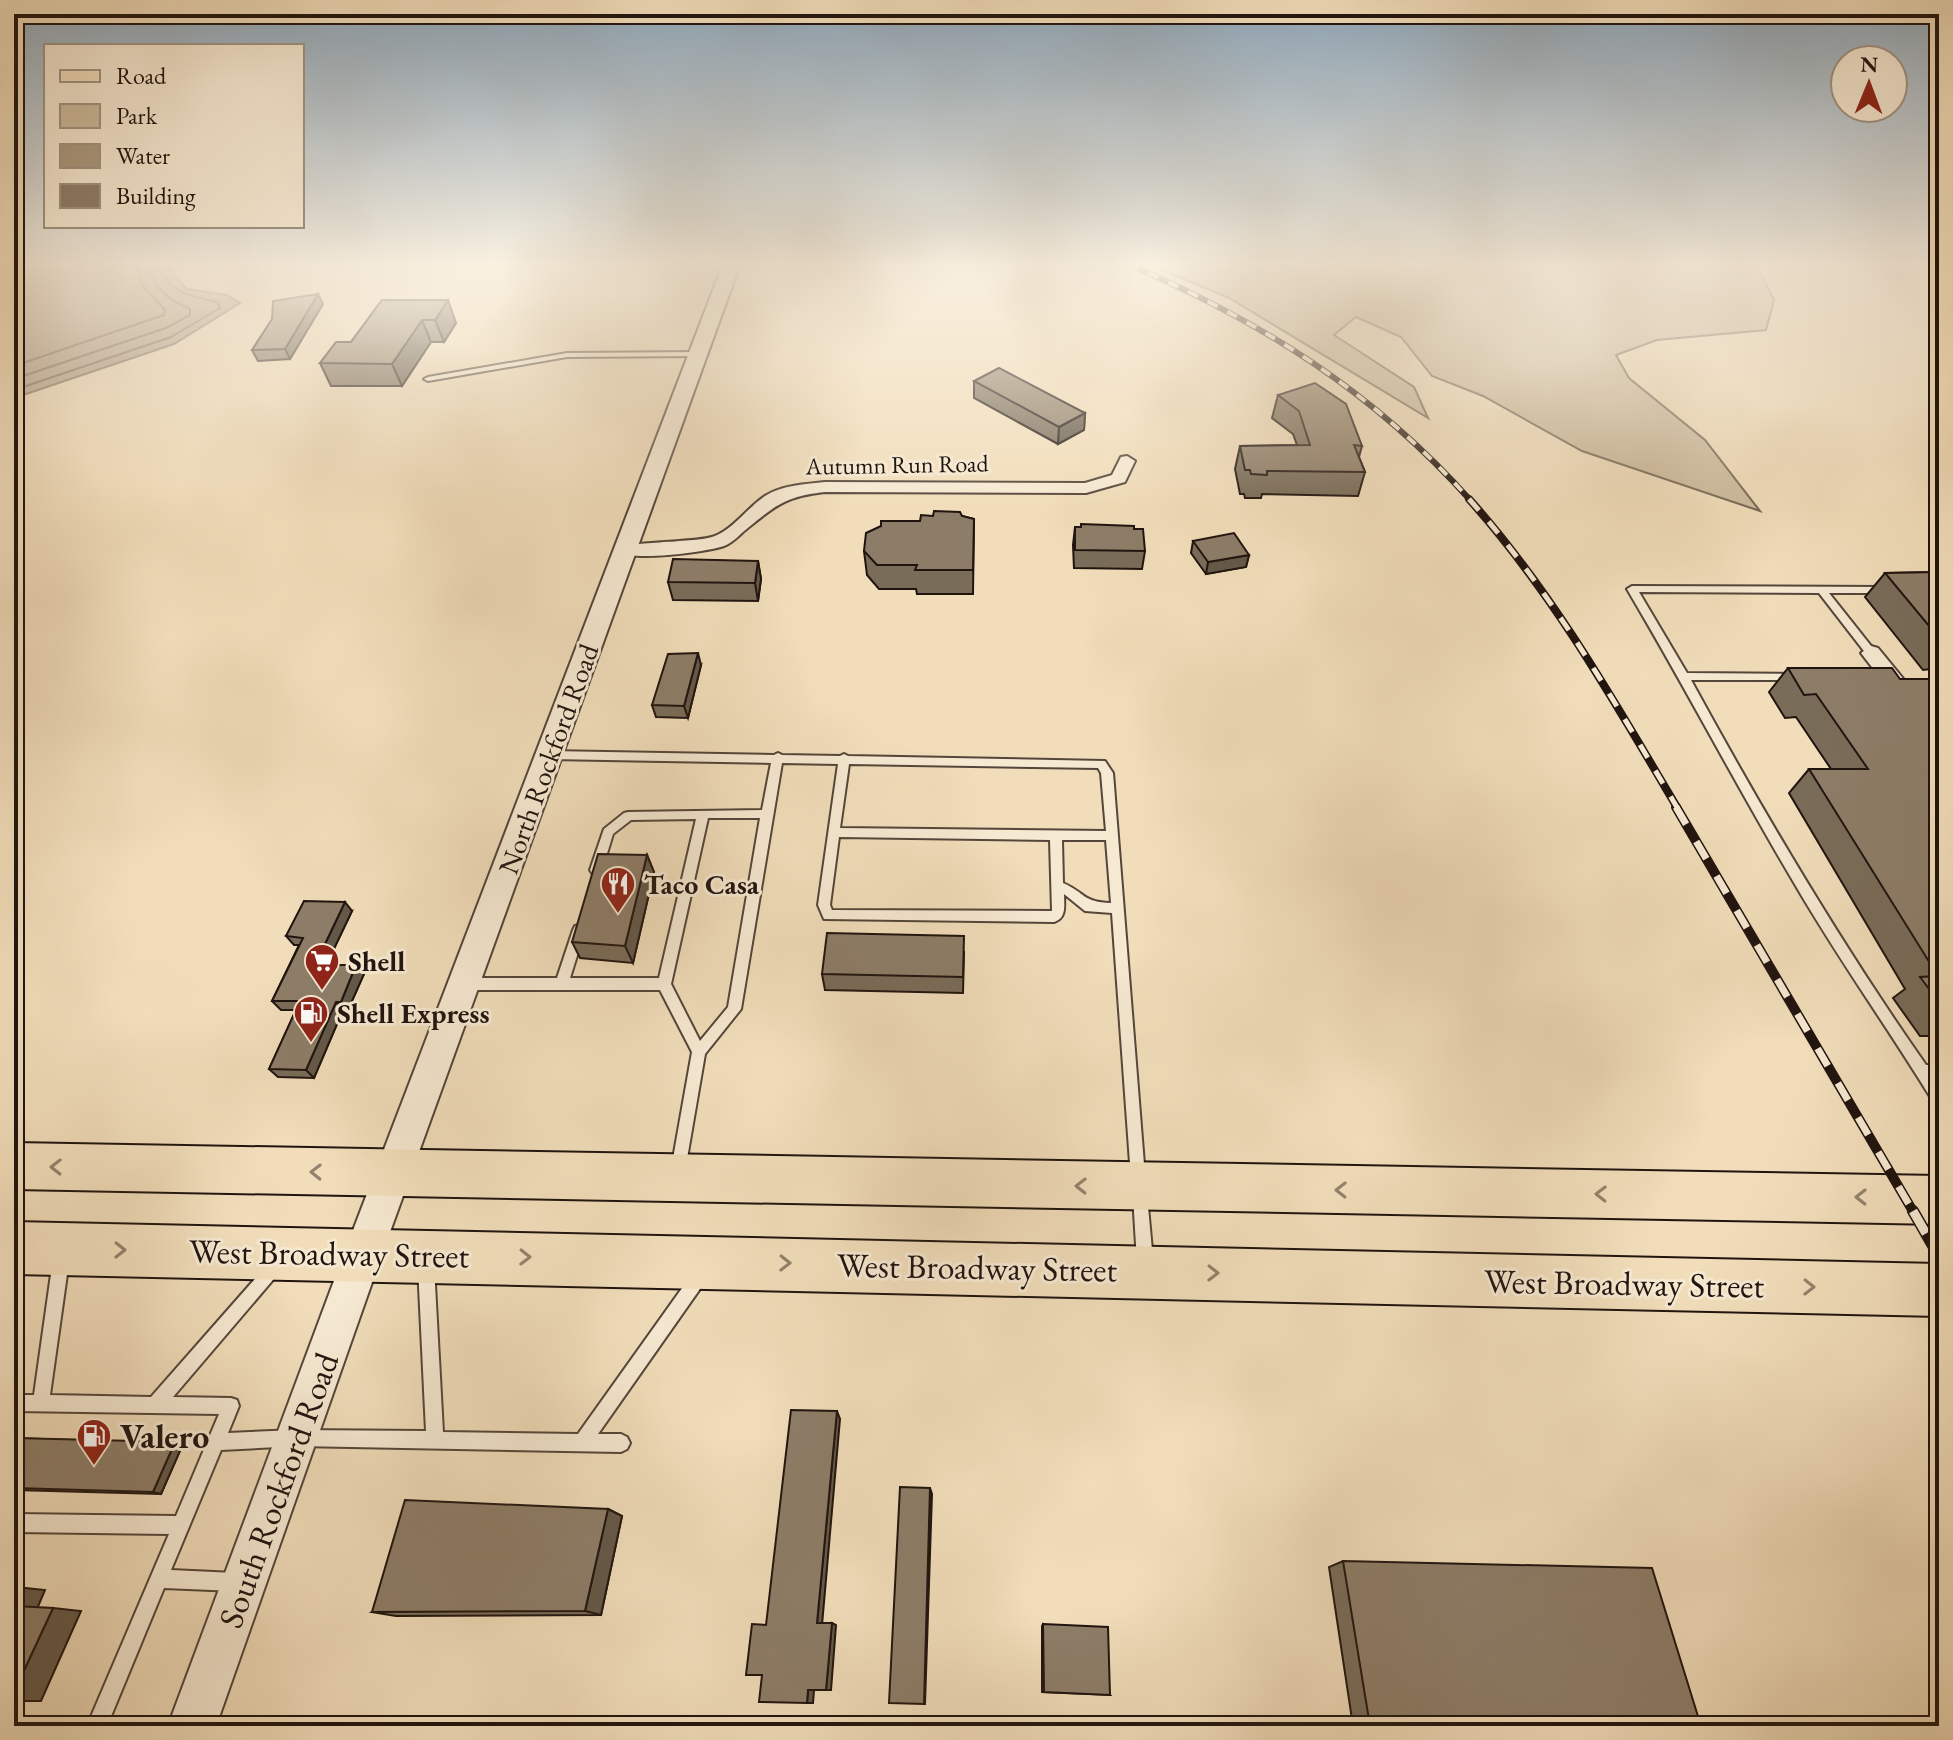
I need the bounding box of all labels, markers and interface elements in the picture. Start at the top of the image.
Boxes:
legend [44,44,304,228]
north arrow [1829,44,1909,124]
text: N [1860,50,1879,79]
text: Road [116,60,167,91]
text: Park [116,100,158,131]
text: Water [116,140,170,171]
text: Building [116,180,196,211]
street label: Autumn Run Road [804,447,990,482]
street label: North Rockford Road [490,638,607,879]
restaurant icon: Taco Casa [599,865,637,915]
place label: Taco Casa [644,866,760,902]
supermarket icon: Shell [303,942,341,992]
place label: Shell [348,943,405,979]
fuel station icon: Shell Express [292,994,330,1044]
place label: Shell Express [337,995,490,1031]
one-way arrow [49,1158,62,1176]
one-way arrow [309,1163,322,1180]
one-way arrow [1074,1177,1087,1195]
one-way arrow [1334,1181,1347,1199]
one-way arrow [1594,1185,1607,1202]
one-way arrow [1854,1188,1867,1206]
street label: West Broadway Street [189,1229,470,1277]
one-way arrow [114,1241,127,1258]
street label: West Broadway Street [837,1243,1118,1291]
one-way arrow [519,1249,532,1266]
one-way arrow [779,1254,792,1272]
street label: West Broadway Street [1484,1259,1765,1307]
one-way arrow [1207,1264,1220,1281]
one-way arrow [1803,1279,1816,1296]
street label: South Rockford Road [208,1346,348,1634]
place label: Valero [120,1414,209,1458]
fuel station icon: Valero [75,1417,113,1467]

